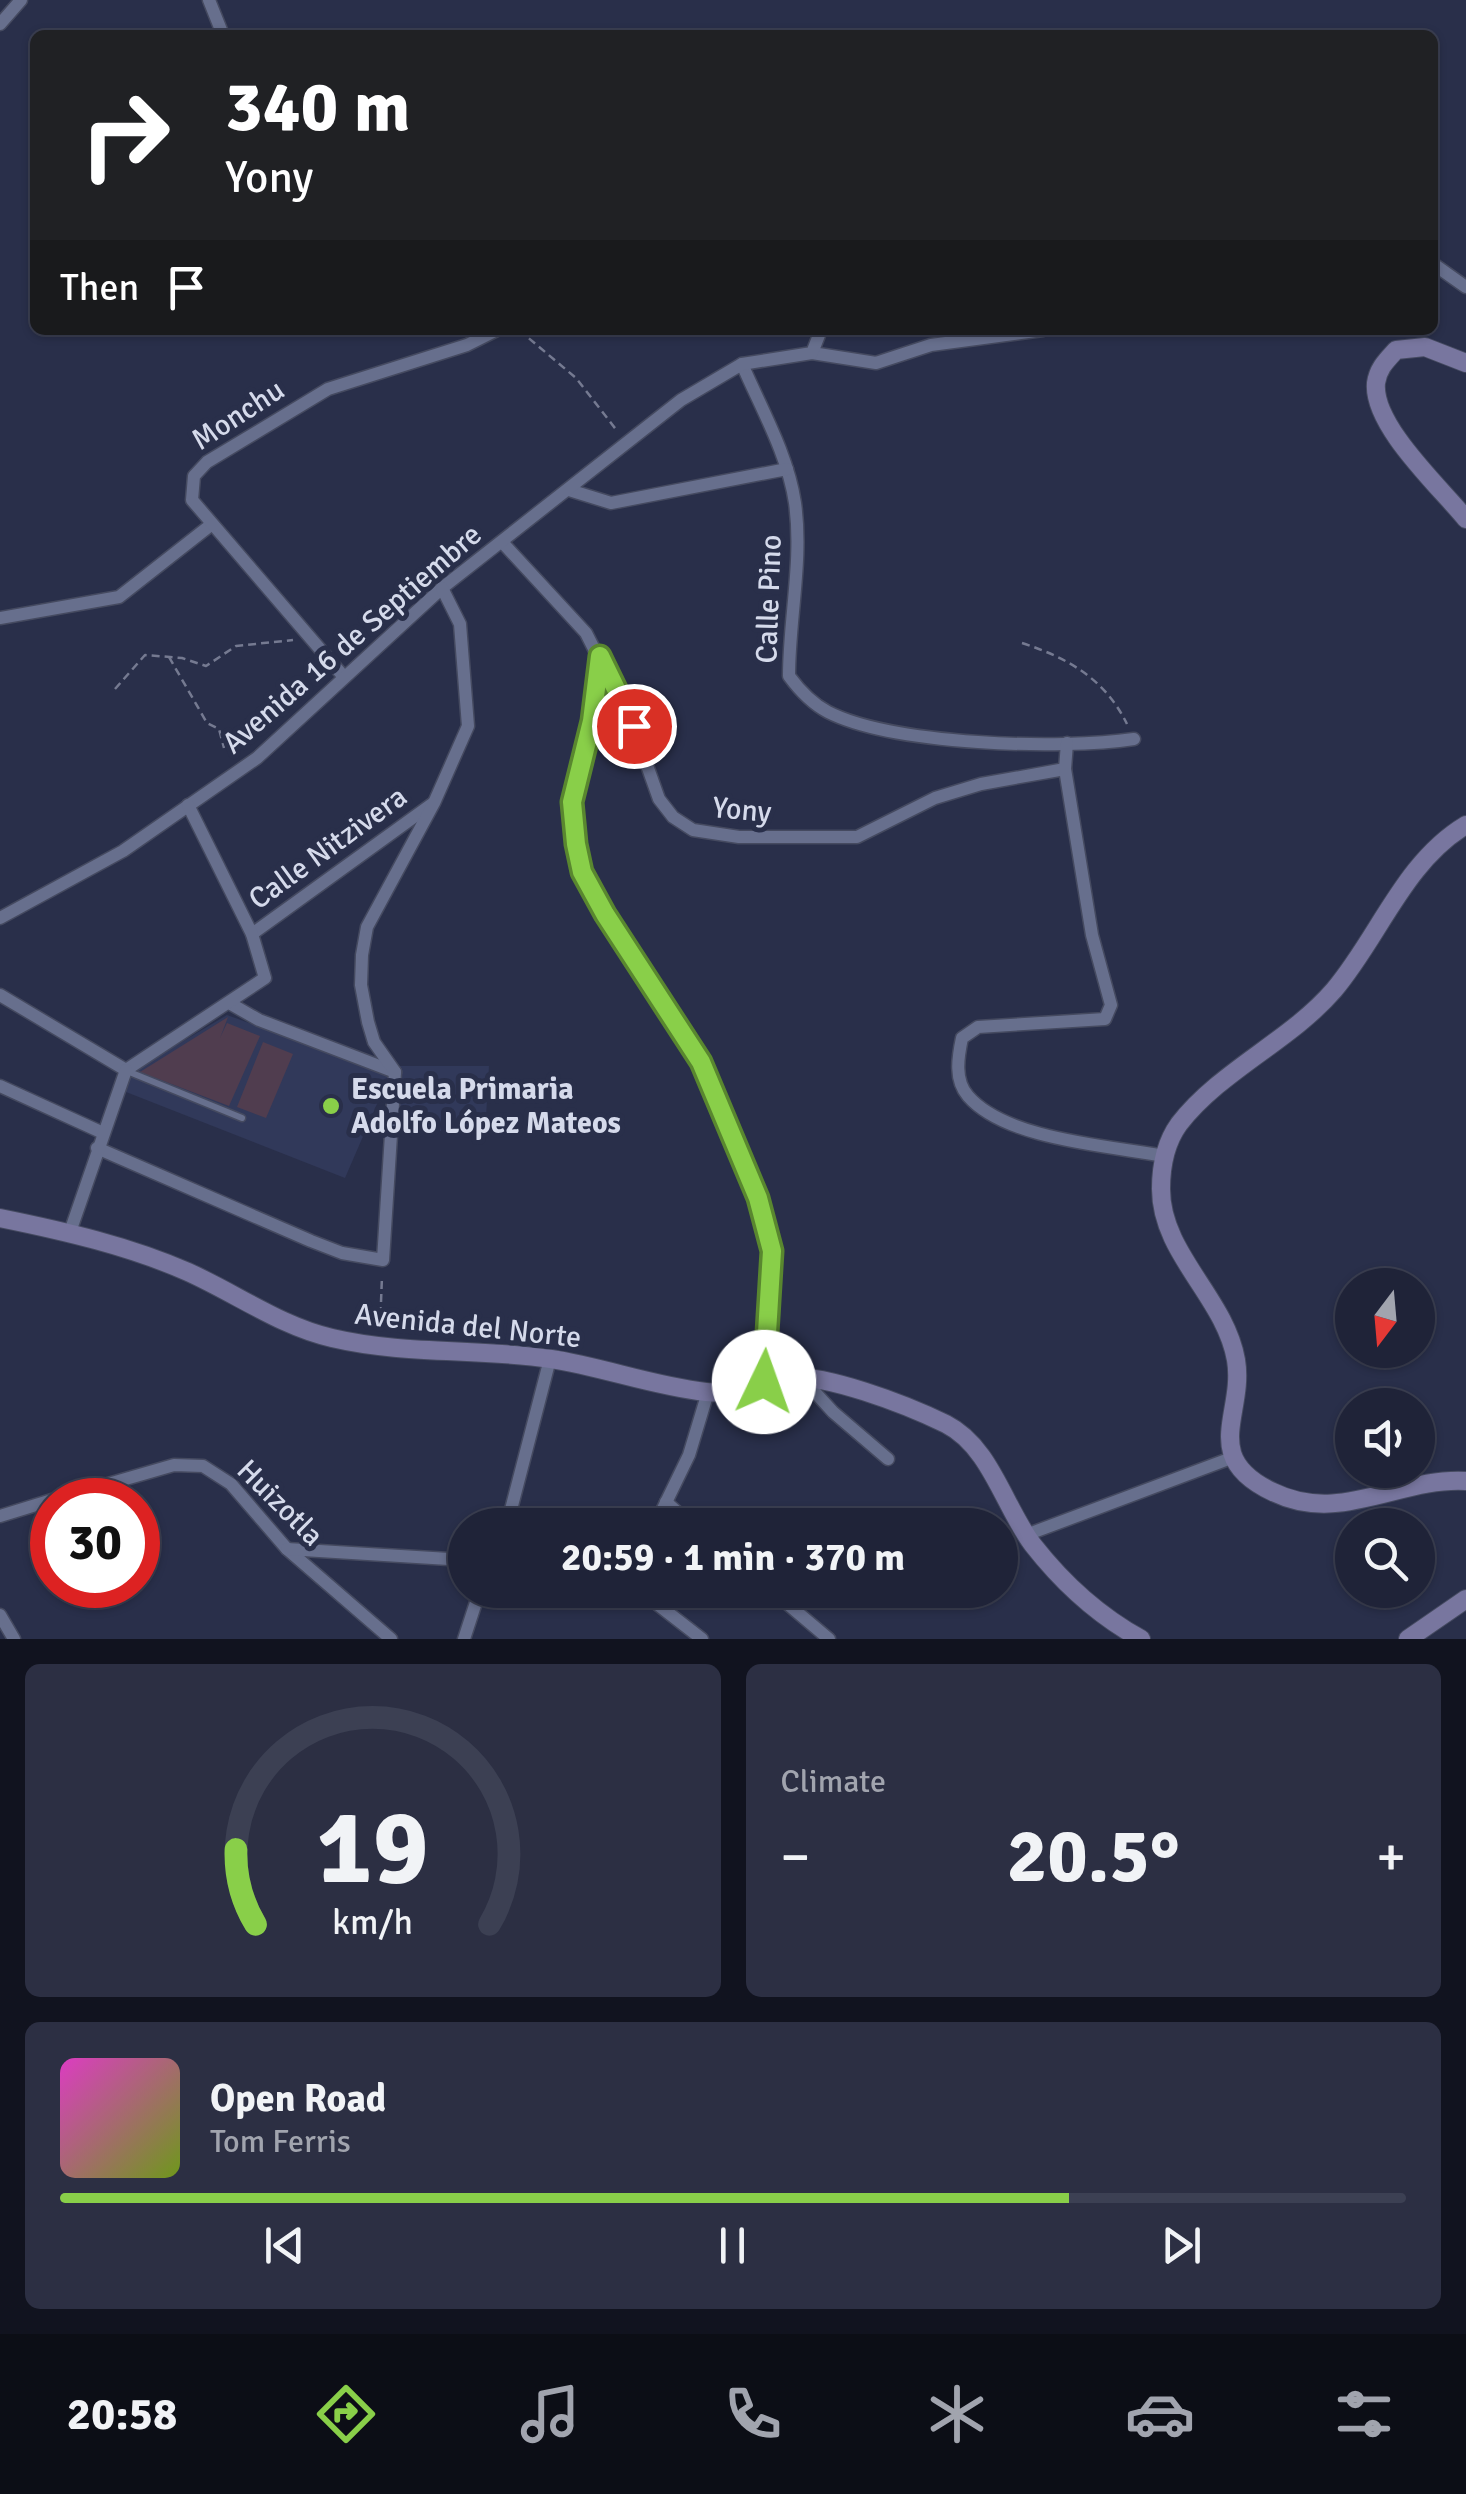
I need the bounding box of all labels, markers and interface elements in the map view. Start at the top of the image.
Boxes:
text: 340 m [225,64,410,150]
icon: right [60,70,190,200]
text: Yony [225,150,313,205]
icon: arrive [159,260,214,315]
text: Then [60,264,139,311]
street label: Monchu [185,371,291,459]
street label: Avenida 16 de Septiembre [215,516,489,762]
street label: Calle Pino [748,534,790,664]
pin [592,684,677,769]
icon: arrive [607,699,662,754]
street label: Calle Nitzivera [242,778,414,918]
street label: Yony [711,789,773,831]
place label: Escuela Primaria Adolfo López Mateos [351,1071,621,1142]
marker: Escuela Primaria Adolfo López Mateos [320,1095,342,1117]
north arrow [1335,1268,1435,1368]
map controls [1335,1268,1435,1608]
street label: Avenida del Norte [353,1296,583,1356]
position arrow [712,1330,816,1434]
button: sound [1335,1388,1435,1488]
street label: Huizotla [229,1452,331,1554]
speed limit sign: 30 [30,1478,160,1608]
button: search [1335,1508,1435,1608]
text: 20:59 · 1 min · 370 m [561,1534,905,1581]
text: Climate [781,1762,886,1801]
text: 19 [317,1784,429,1912]
text: 20.5° [1007,1810,1180,1903]
text: − [781,1823,810,1891]
text: + [1376,1823,1406,1891]
text: km/h [332,1900,413,1944]
text: Open Road [210,2075,386,2122]
text: Tom Ferris [210,2122,351,2161]
icon: previous [257,2218,312,2273]
icon: pause [705,2218,760,2273]
icon: next [1154,2218,1209,2273]
icon: directions [311,2379,381,2449]
icon: music [515,2379,585,2449]
icon: phone [718,2379,788,2449]
icon: climate [922,2379,992,2449]
icon: car [1125,2379,1195,2449]
icon: filters [1329,2379,1399,2449]
text: 20:58 [67,2387,177,2442]

